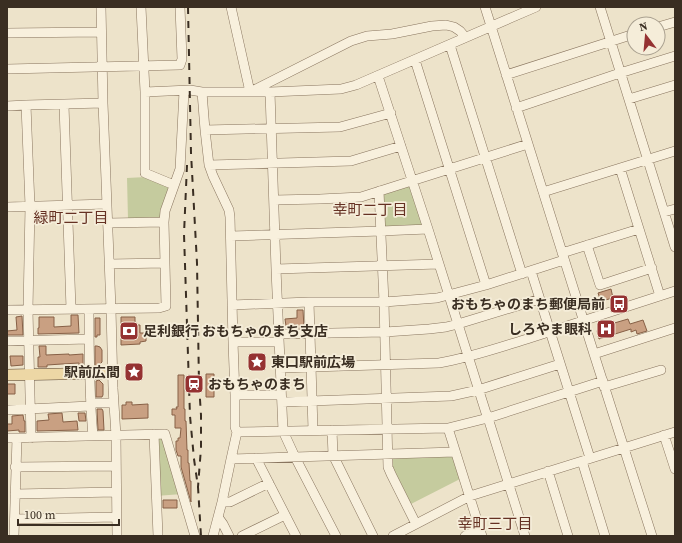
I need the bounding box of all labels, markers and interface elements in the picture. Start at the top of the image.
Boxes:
north arrow [626,16,666,56]
text: N [637,19,649,35]
district label: 幸町二丁目 [332,199,408,220]
district label: 緑町二丁目 [33,207,109,228]
bus stop icon: おもちゃのまち郵便局前 [608,293,630,315]
place label: おもちゃのまち郵便局前 [451,294,605,314]
hospital icon: しろやま眼科 [595,318,617,340]
place label: しろやま眼科 [508,319,592,339]
bank icon: 足利銀行 おもちゃのまち支店 [118,320,140,342]
place label: 足利銀行 おもちゃのまち支店 [143,321,328,341]
place icon: 東口駅前広場 [246,351,268,373]
place label: 東口駅前広場 [271,352,355,372]
place icon: 駅前広間 [123,361,145,383]
place label: 駅前広間 [64,362,120,382]
station icon: おもちゃのまち [183,373,205,395]
place label: おもちゃのまち [208,374,306,394]
scale bar [18,501,119,527]
text: 100 m [24,507,56,523]
district label: 幸町三丁目 [457,513,533,534]

